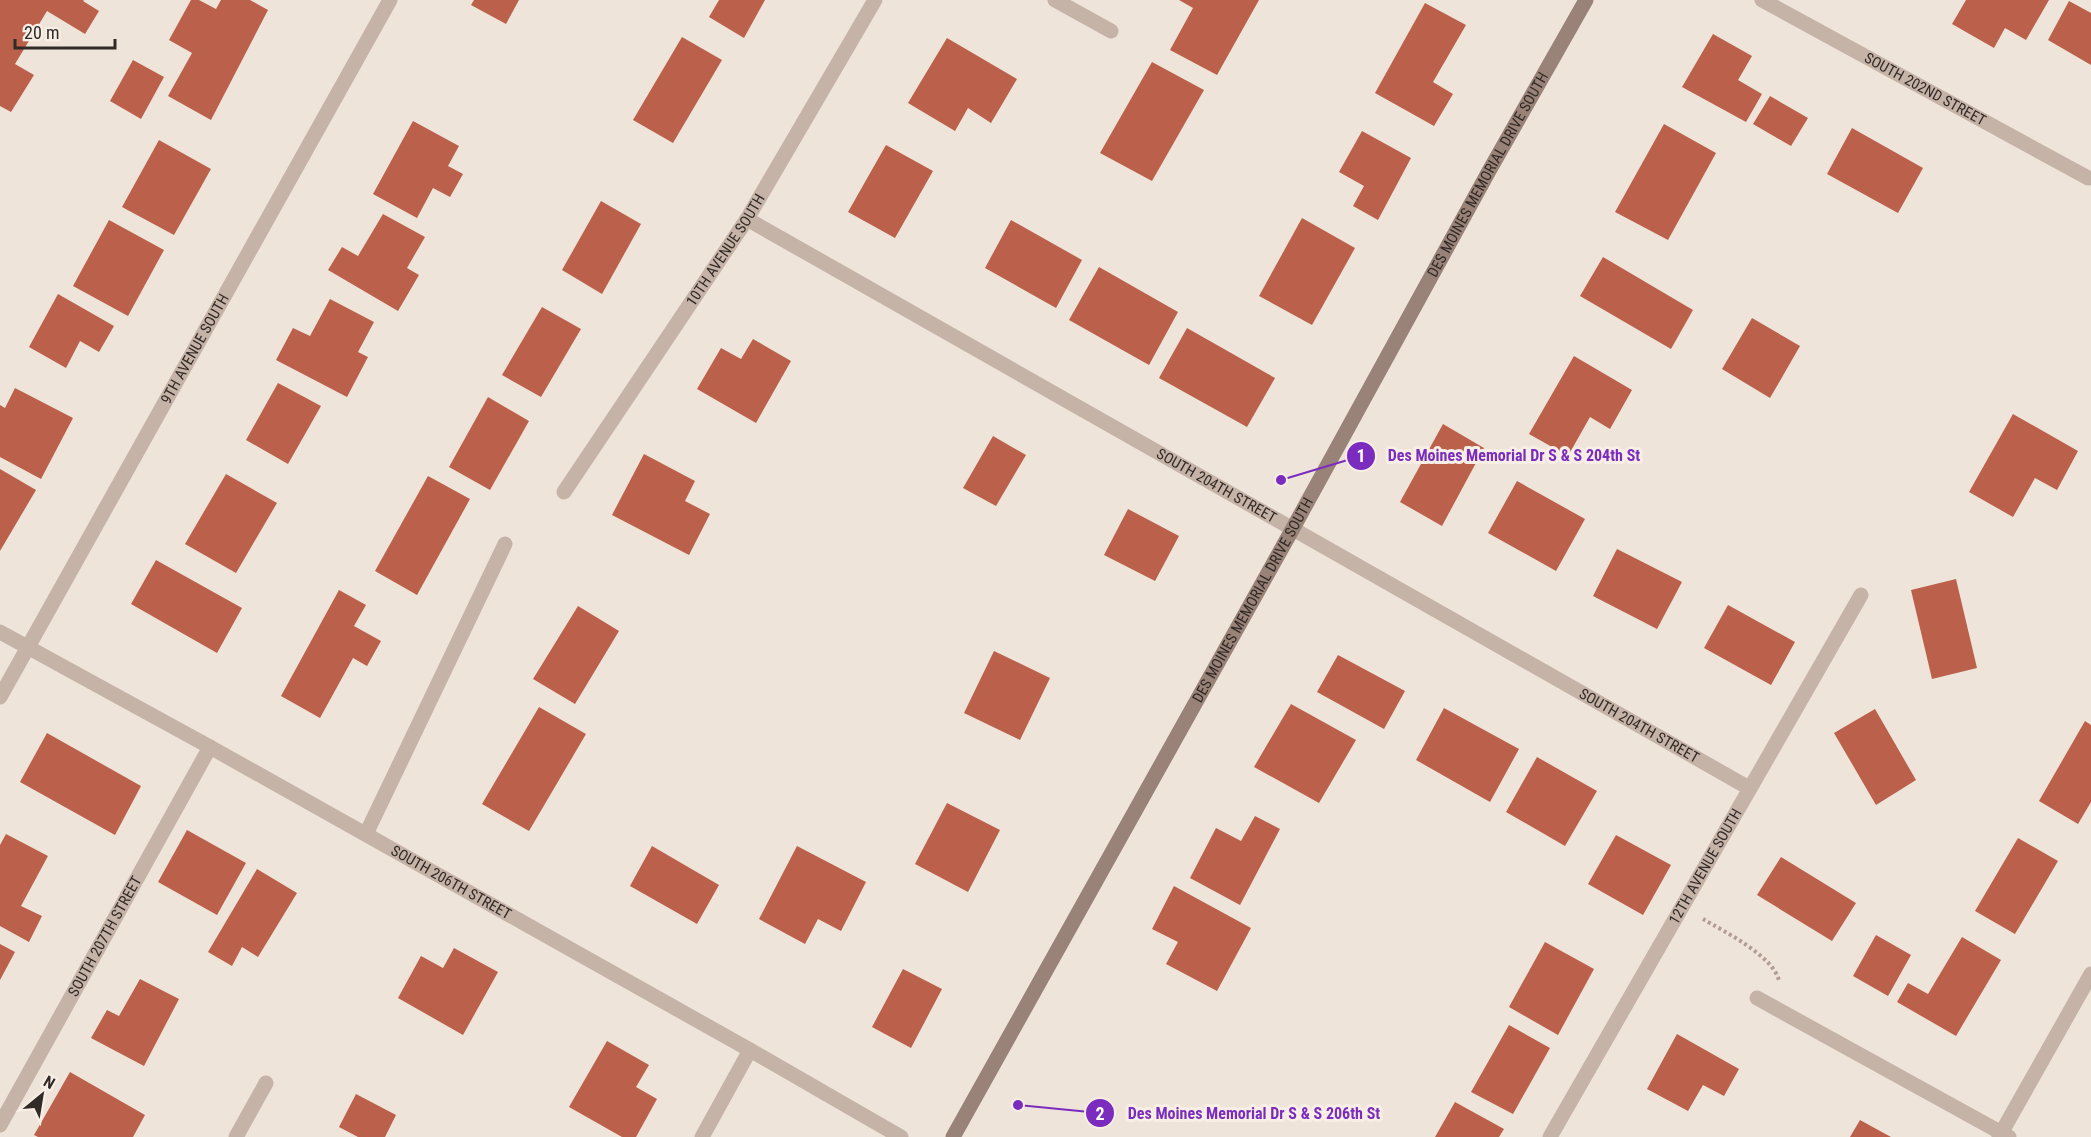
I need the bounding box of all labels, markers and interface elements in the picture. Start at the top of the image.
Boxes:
scale bar [15,12,116,50]
text: 20 m [24,22,59,43]
street label: SOUTH 202ND STREET [1861,49,1989,130]
street label: DES MOINES MEMORIAL DRIVE SOUTH [1424,69,1552,280]
street label: 10TH AVENUE SOUTH [682,191,769,309]
street label: 9TH AVENUE SOUTH [157,291,233,407]
callout: Des Moines Memorial Dr S & S 204th St [1346,439,1652,473]
street label: SOUTH 204TH STREET [1153,444,1280,527]
text: 1 [1356,445,1366,466]
text: Des Moines Memorial Dr S & S 204th St [1388,446,1640,465]
street label: DES MOINES MEMORIAL DRIVE SOUTH [1189,494,1317,706]
street label: SOUTH 204TH STREET [1576,684,1703,767]
street label: 12TH AVENUE SOUTH [1665,805,1746,927]
street label: SOUTH 206TH STREET [388,841,515,923]
street label: SOUTH 207TH STREET [64,873,146,1000]
north arrow [12,1065,72,1125]
text: N [40,1072,58,1093]
callout: Des Moines Memorial Dr S & S 206th St [1085,1096,1392,1130]
text: 2 [1095,1103,1105,1124]
text: Des Moines Memorial Dr S & S 206th St [1128,1104,1380,1123]

